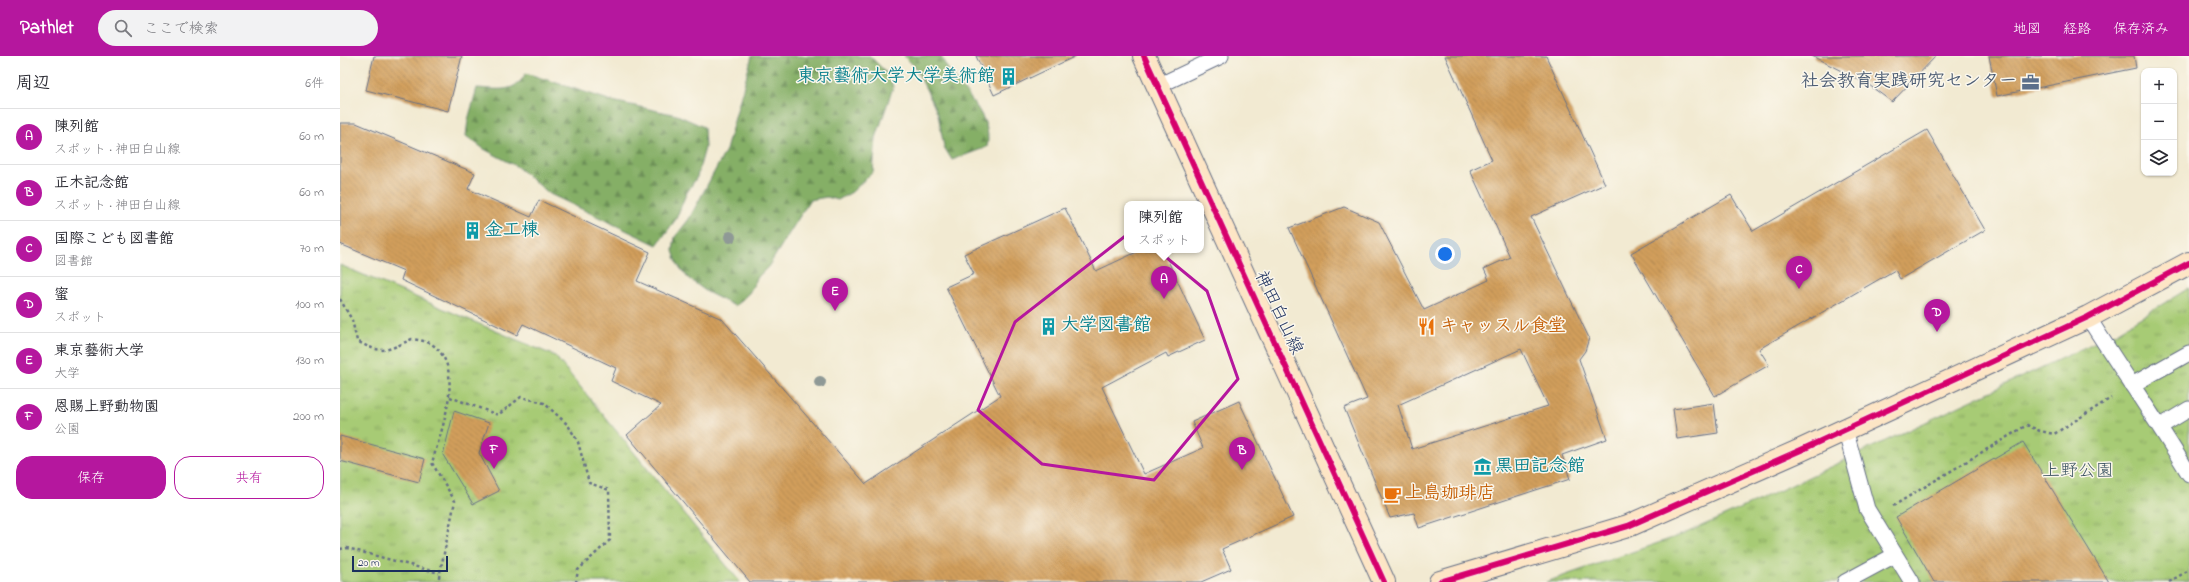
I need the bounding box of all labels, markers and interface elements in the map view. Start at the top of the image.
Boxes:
search box [98,10,378,46]
text: Pathlet [20,15,74,42]
icon: search [112,17,134,39]
text: ここで検索 [144,18,219,40]
text: 地図 [2013,19,2041,40]
text: 経路 [2063,19,2091,40]
text: 保存済み [2113,19,2169,40]
place label: 東京藝術大学大学美術館 [797,64,995,90]
building icon: 東京藝術大学大学美術館 [998,67,1018,87]
map controls [2141,68,2177,176]
button: + [2141,68,2177,104]
place label: 社会教育実践研究センター [1801,69,2017,95]
text: 周辺 [16,71,50,96]
office icon: 社会教育実践研究センター [2020,72,2040,92]
text: 6件 [305,74,324,93]
button: − [2141,104,2177,140]
text: 陳列館 [54,116,99,138]
text: A [25,127,33,146]
text: 60 m [299,127,324,146]
text: スポット · 神田白山線 [54,140,180,159]
button: layers [2141,140,2177,176]
text: 正木記念館 [54,172,129,194]
text: B [25,183,33,202]
text: 60 m [299,183,324,202]
text: スポット · 神田白山線 [54,196,180,215]
popup [1124,201,1204,253]
text: 陳列館 [1138,207,1183,229]
place label: 金工棟 [485,218,539,244]
building icon: 金工棟 [462,221,482,241]
text: 国際こども図書館 [54,228,174,250]
text: スポット [1138,231,1190,250]
text: C [25,239,33,258]
text: 70 m [300,239,324,258]
your location [1435,244,1455,264]
text: 図書館 [54,252,93,271]
pin: C [1786,256,1812,289]
pin: A [1151,266,1177,299]
street label: 神田白山線 [1247,267,1309,359]
pin: E [822,278,848,311]
text: 蜜 [54,284,69,306]
text: D [24,295,34,314]
text: 100 m [295,295,324,314]
pin: D [1924,299,1950,332]
text: スポット [54,308,106,327]
place label: 大学図書館 [1061,313,1151,339]
place label: キャッスル食堂 [1440,314,1566,340]
building icon: 大学図書館 [1038,316,1058,336]
restaurant icon: キャッスル食堂 [1417,317,1437,337]
text: 東京藝術大学 [54,340,144,362]
text: E [25,351,33,370]
text: 130 m [296,351,324,370]
text: 大学 [54,364,80,383]
text: 恩賜上野動物園 [54,396,159,418]
text: F [25,407,33,426]
text: 200 m [293,407,324,426]
text: 公園 [54,420,80,439]
pin: F [481,436,507,469]
pin: B [1229,437,1255,470]
place label: 黒田記念館 [1495,454,1585,480]
button: 保存 [16,456,166,499]
button: 共有 [174,456,324,499]
museum icon: 黒田記念館 [1472,457,1492,477]
park label: 上野公園 [2042,459,2114,485]
place label: 上島珈琲店 [1405,481,1495,507]
cafe icon: 上島珈琲店 [1382,484,1402,504]
scale bar [352,554,448,573]
text: 20 m [358,555,380,571]

